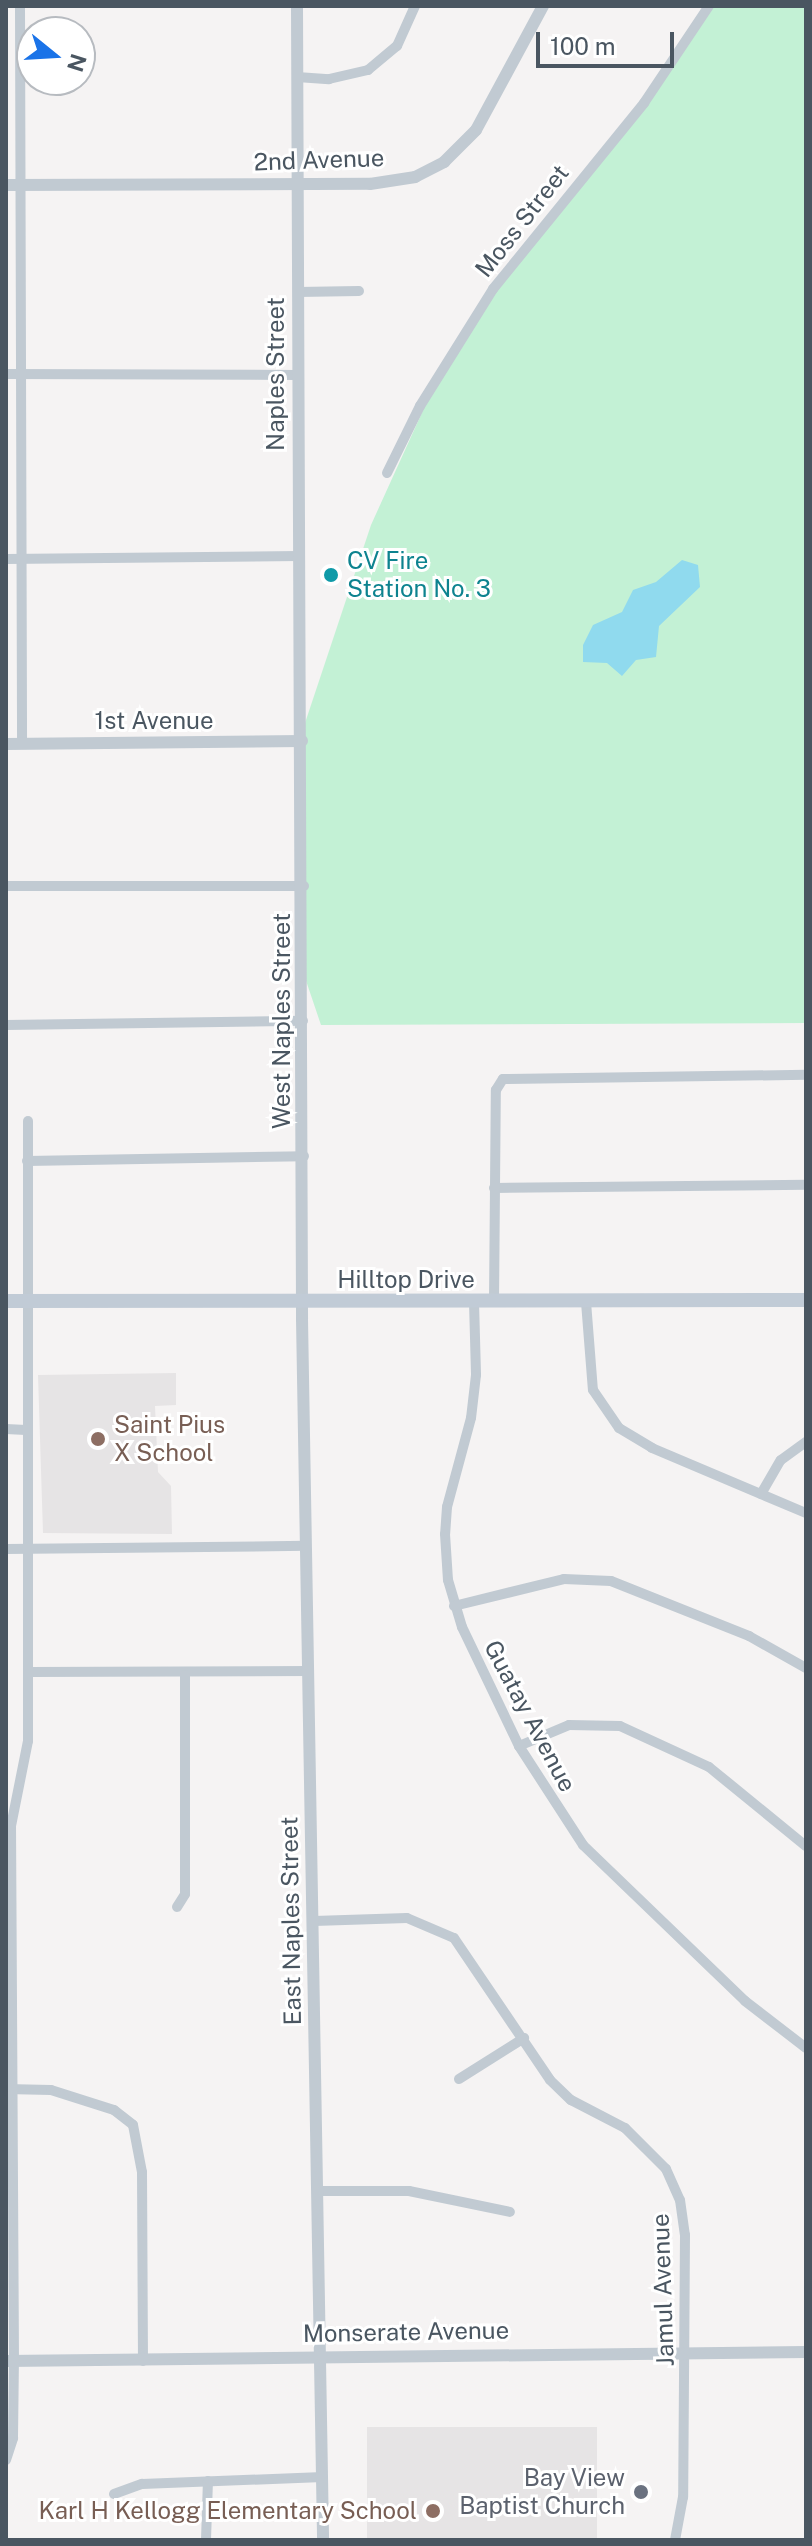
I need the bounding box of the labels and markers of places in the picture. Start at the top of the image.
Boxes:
place label: CV Fire Station No. 3 [347,547,491,603]
marker: CV Fire Station No. 3 [322,566,340,584]
place label: Saint Pius X School [114,1411,225,1467]
marker: Saint Pius X School [89,1430,107,1448]
place label: Bay View Baptist Church [459,2464,625,2520]
marker: Bay View Baptist Church [632,2483,650,2501]
place label: Karl H Kellogg Elementary School [38,2497,417,2525]
marker: Karl H Kellogg Elementary School [424,2502,442,2520]

